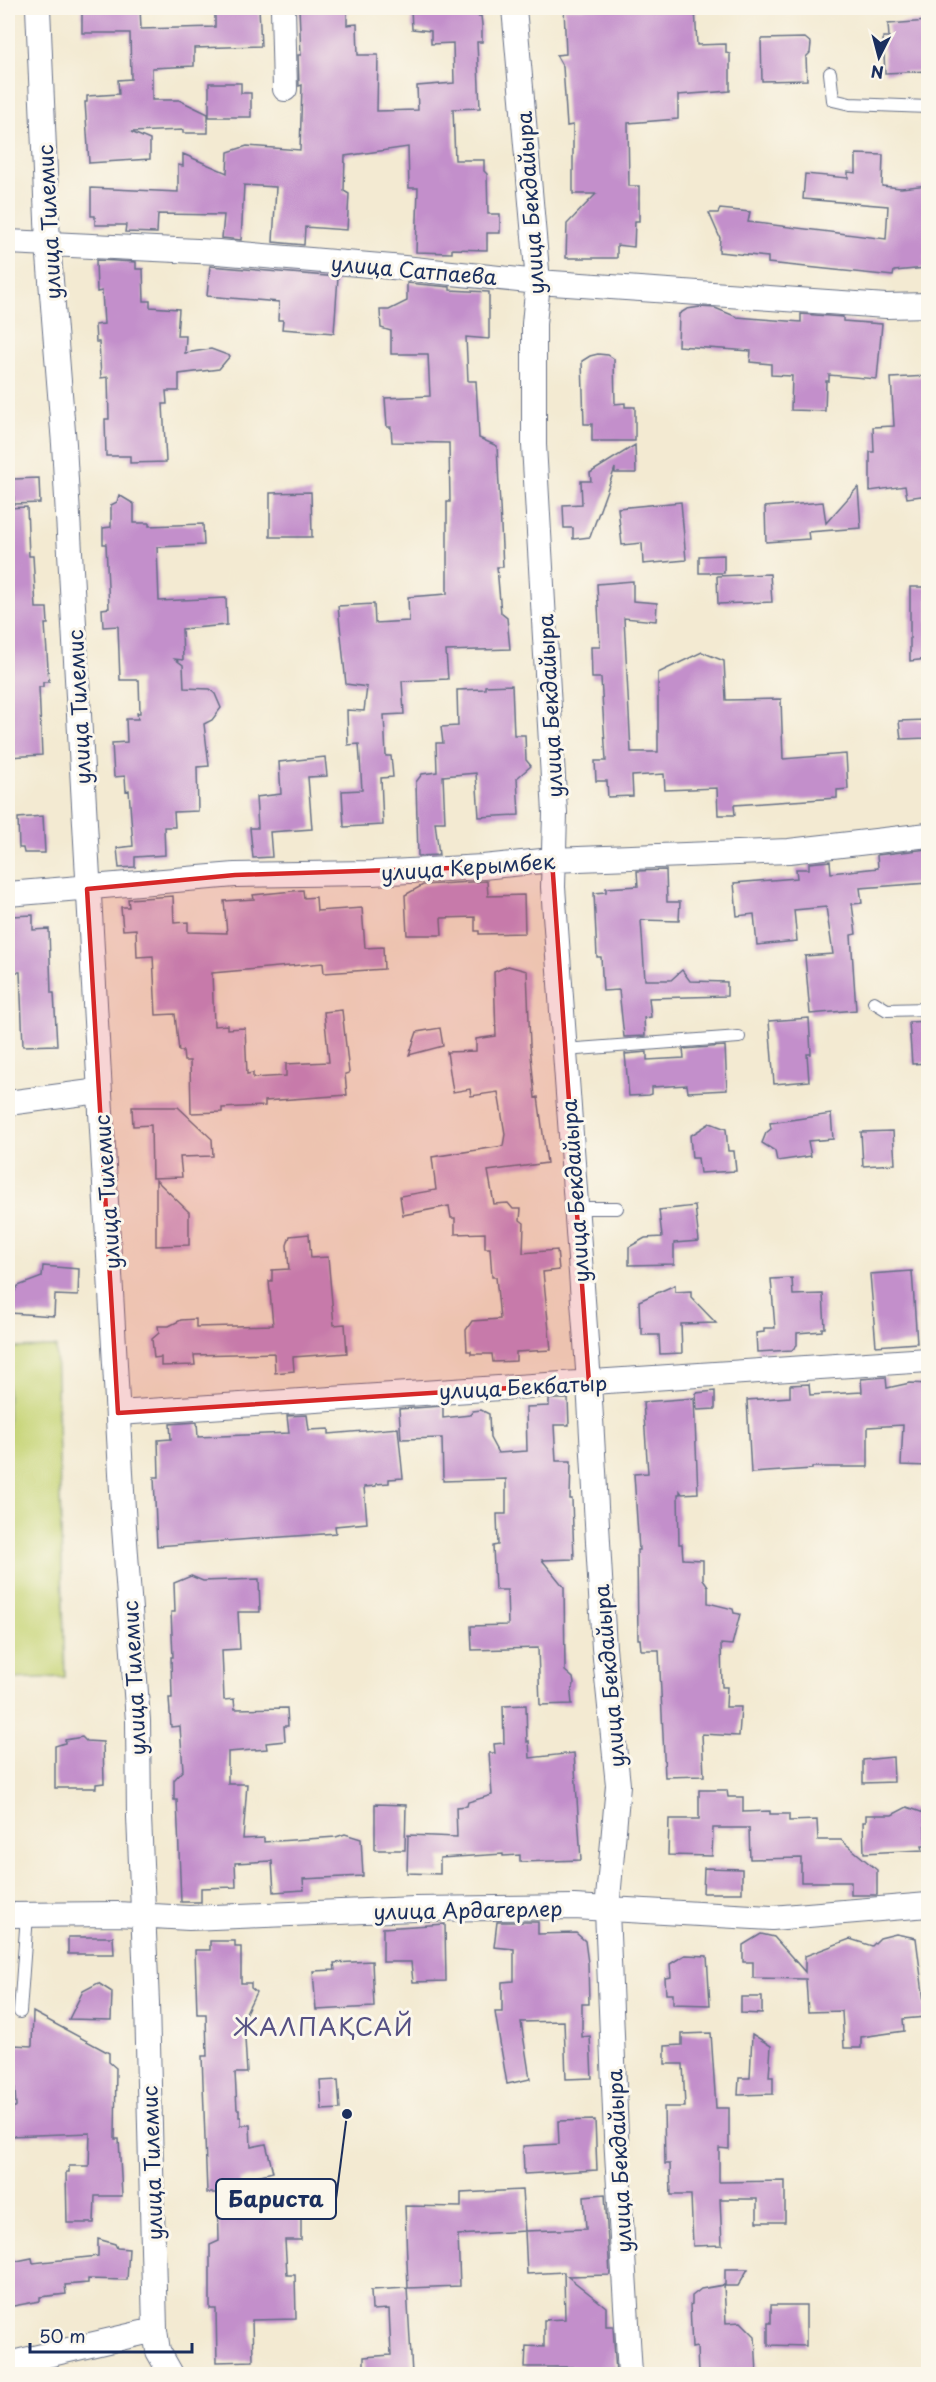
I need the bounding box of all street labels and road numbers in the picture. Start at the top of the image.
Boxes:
street label: улица Бекдайыра [507,110,551,296]
street label: улица Тилемис [28,144,68,300]
street label: улица Сатпаева [330,246,498,292]
street label: улица Бекдайыра [528,613,570,799]
street label: улица Тилемис [58,629,98,785]
street label: улица Керымбек [380,844,557,888]
street label: улица Бекдайыра [552,1098,596,1284]
street label: улица Тилемис [85,1114,127,1270]
street label: улица Бекбатыр [438,1366,608,1406]
street label: улица Бекдайыра [584,1583,632,1769]
street label: улица Тилемис [113,1600,153,1756]
street label: улица Ардагерлер [373,1891,563,1927]
street label: улица Бекдайыра [597,2068,639,2254]
street label: улица Тилемис [132,2085,170,2241]

